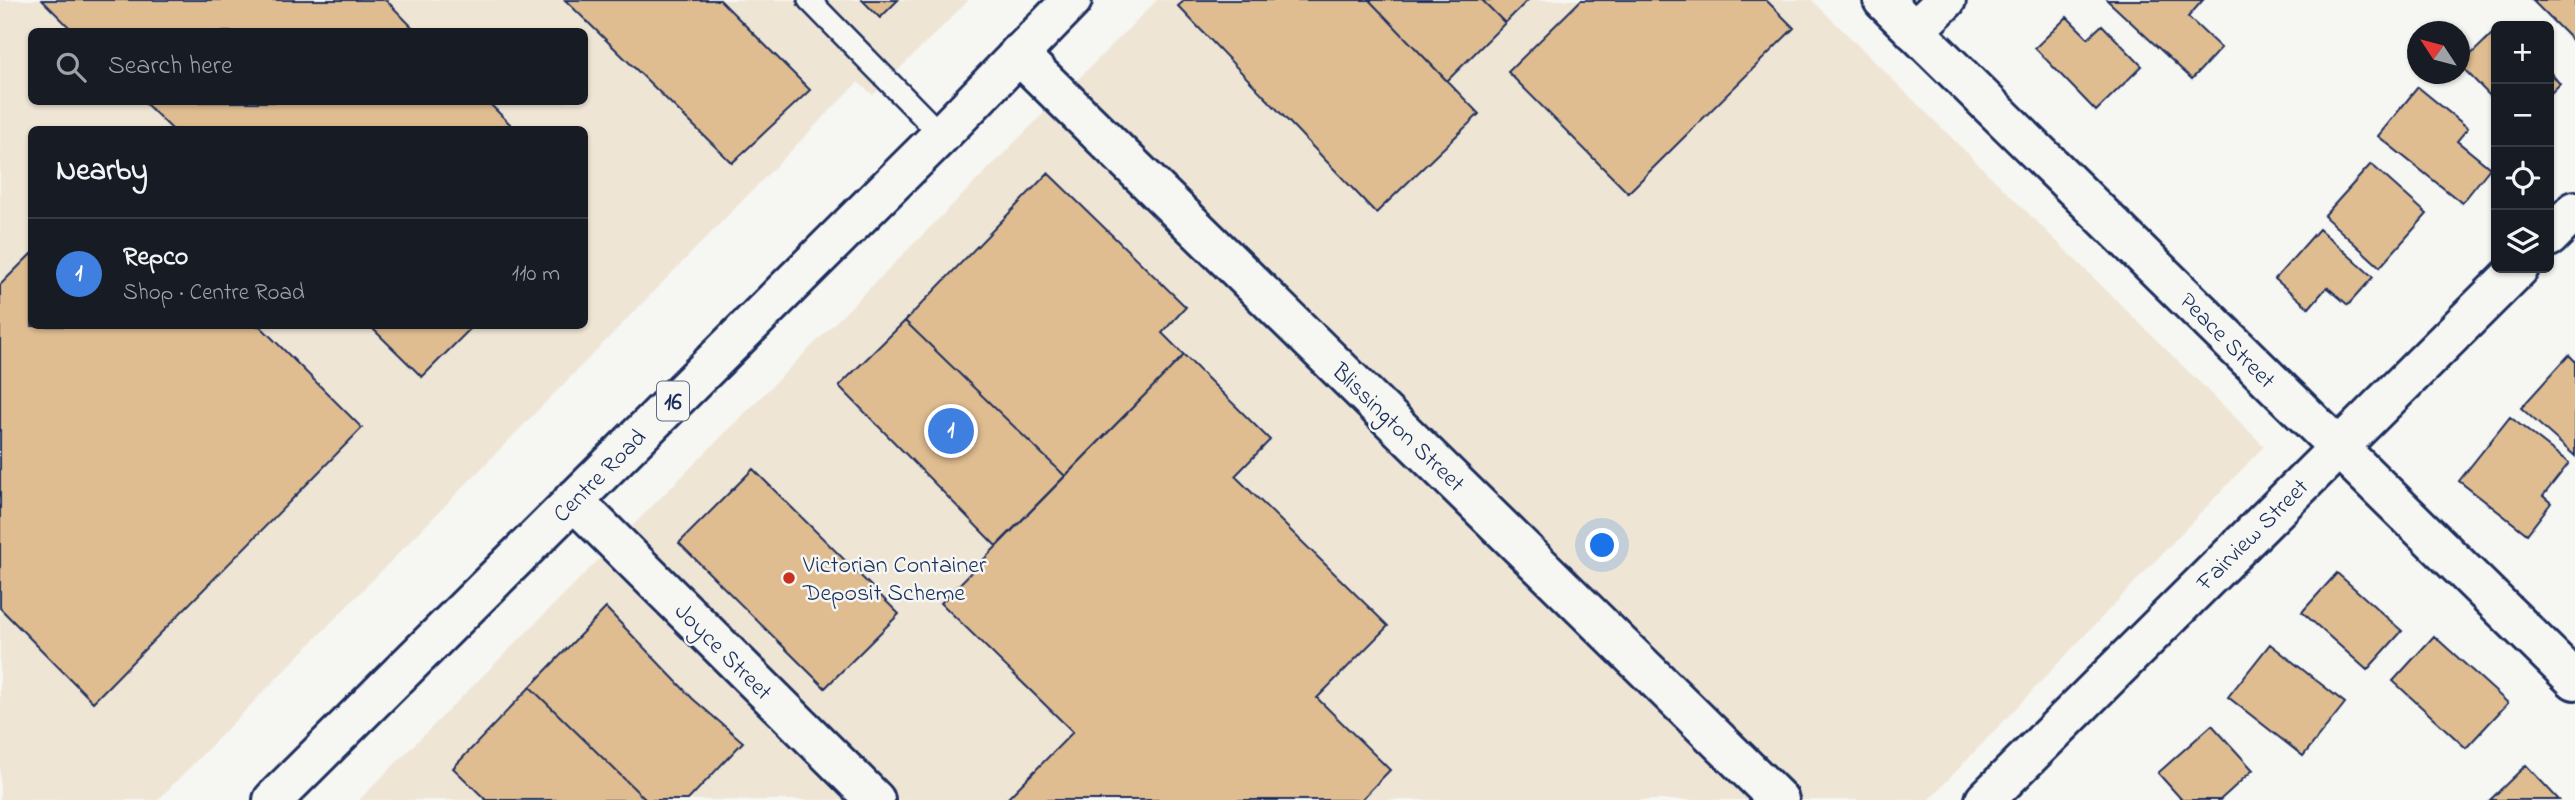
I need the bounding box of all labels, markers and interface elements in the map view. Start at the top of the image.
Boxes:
north arrow [2407,21,2470,84]
map controls [2491,21,2554,273]
button: + [2491,21,2554,84]
search box [28,28,588,105]
icon: search [52,48,90,86]
text: Search here [108,48,233,86]
button: − [2491,84,2554,147]
button: locate [2491,147,2554,210]
text: Nearby [56,150,148,194]
button: layers [2491,210,2554,273]
text: Repco [123,239,188,277]
text: 1 [75,258,83,291]
text: 110 m [512,258,560,291]
text: Shop · Centre Road [123,277,305,310]
street label: Peace Street [2170,286,2282,398]
street label: Blissington Street [1322,355,1472,502]
road number: 16 [657,382,689,420]
pin: 1 [928,405,974,457]
street label: Centre Road [546,422,656,532]
street label: Fairview Street [2189,471,2318,601]
your location [1585,528,1619,562]
place label: Victorian Container Deposit Scheme [802,549,987,612]
marker: Victorian Container Deposit Scheme [781,570,797,586]
street label: Joyce Street [665,596,779,710]

